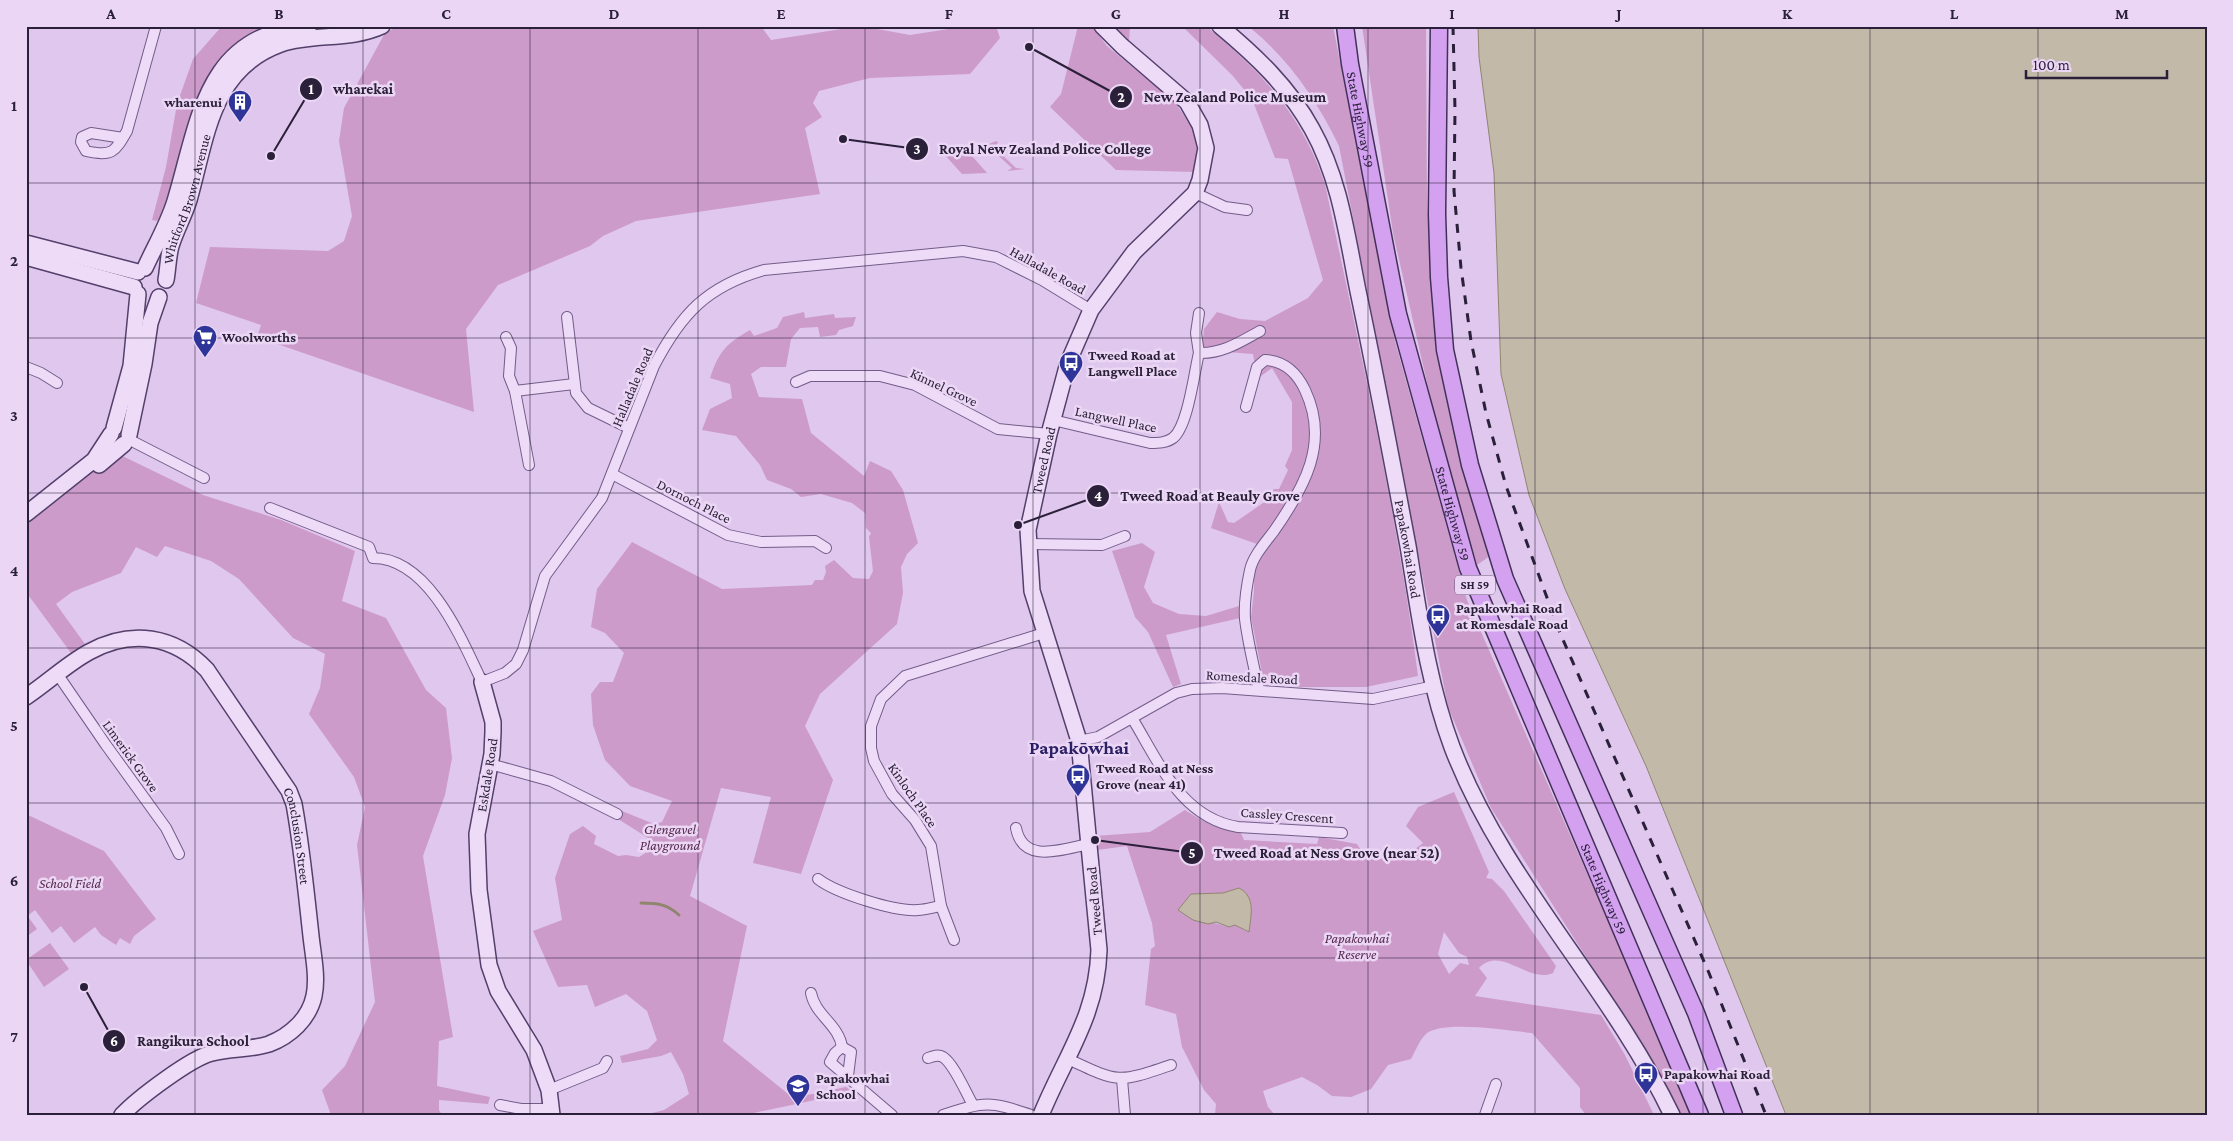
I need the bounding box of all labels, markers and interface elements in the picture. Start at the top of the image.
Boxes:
text: A [105,5,116,22]
text: B [274,5,284,22]
text: C [441,5,451,22]
text: D [608,5,620,22]
text: E [776,5,786,22]
text: F [945,5,954,22]
text: G [1111,5,1121,22]
text: H [1279,5,1290,22]
text: I [1449,5,1455,22]
text: J [1614,5,1622,22]
text: K [1782,5,1793,22]
text: L [1950,5,1959,22]
text: M [2115,5,2129,22]
scale bar [2026,48,2167,80]
text: 100 m [2033,57,2070,73]
street label: State Highway 59 [1344,70,1378,169]
callout: wharekai [298,74,403,104]
text: 1 [308,81,314,97]
text: wharekai [332,81,394,97]
callout: New Zealand Police Museum [1108,82,1336,112]
building icon: wharenui [227,89,253,123]
text: 2 [1117,89,1125,105]
text: New Zealand Police Museum [1144,89,1326,105]
place label: wharenui [163,94,222,110]
text: 1 [11,97,17,114]
street label: Whitford Brown Avenue [160,132,214,265]
callout: Royal New Zealand Police College [904,134,1161,164]
text: 3 [913,141,921,157]
text: Royal New Zealand Police College [939,141,1151,157]
street label: Halladale Road [1007,243,1089,298]
text: 2 [10,252,18,269]
supermarket icon: Woolworths [192,324,218,358]
place label: Woolworths [221,329,296,345]
street label: Halladale Road [608,345,656,429]
place label: Tweed Road at Langwell Place [1088,347,1178,379]
bus stop icon: Tweed Road at Langwell Place [1058,350,1084,384]
street label: Kinnel Grove [908,365,980,409]
street label: Langwell Place [1074,403,1158,435]
text: 3 [10,407,18,424]
street label: Tweed Road [1028,424,1059,495]
street label: State Highway 59 [1432,465,1474,563]
street label: Dornoch Place [654,476,734,526]
callout: Tweed Road at Beauly Grove [1085,481,1310,511]
text: 4 [1094,488,1102,504]
text: Tweed Road at Beauly Grove [1120,488,1300,504]
street label: Papakowhai Road [1391,499,1424,600]
text: 4 [10,562,19,579]
road number: SH 59 [1455,576,1495,594]
place label: Papakowhai Road at Romesdale Road [1456,600,1568,632]
bus stop icon: Papakowhai Road at Romesdale Road [1425,603,1451,637]
street label: Romesdale Road [1206,667,1299,687]
text: 5 [10,717,18,734]
street label: Limerick Grove [100,717,162,795]
street label: Eskdale Road [473,736,501,813]
district label: Papakōwhai [1029,737,1129,758]
street label: Kinloch Place [885,760,941,830]
place label: Tweed Road at Ness Grove (near 41) [1096,760,1214,793]
bus stop icon: Tweed Road at Ness Grove (near 41) [1065,763,1091,797]
street label: Conclusion Street [280,785,313,886]
street label: Cassley Crescent [1240,804,1334,826]
park label: Glengavel Playground [640,821,701,853]
callout: Tweed Road at Ness Grove (near 52) [1179,838,1451,868]
street label: State Highway 59 [1578,841,1630,937]
text: 5 [1188,845,1196,861]
text: Tweed Road at Ness Grove (near 52) [1214,845,1440,862]
street label: Tweed Road [1083,866,1105,936]
text: 6 [10,872,18,889]
park label: School Field [39,875,101,891]
park label: Papakowhai Reserve [1325,930,1390,962]
callout: Rangikura School [101,1026,259,1056]
text: 7 [10,1028,18,1045]
text: 6 [110,1033,118,1049]
text: Rangikura School [137,1033,250,1049]
bus stop icon: Papakowhai Road [1633,1061,1659,1095]
place label: Papakowhai Road [1664,1066,1771,1082]
place label: Papakowhai School [816,1070,890,1102]
school or university icon: Papakowhai School [785,1073,811,1107]

